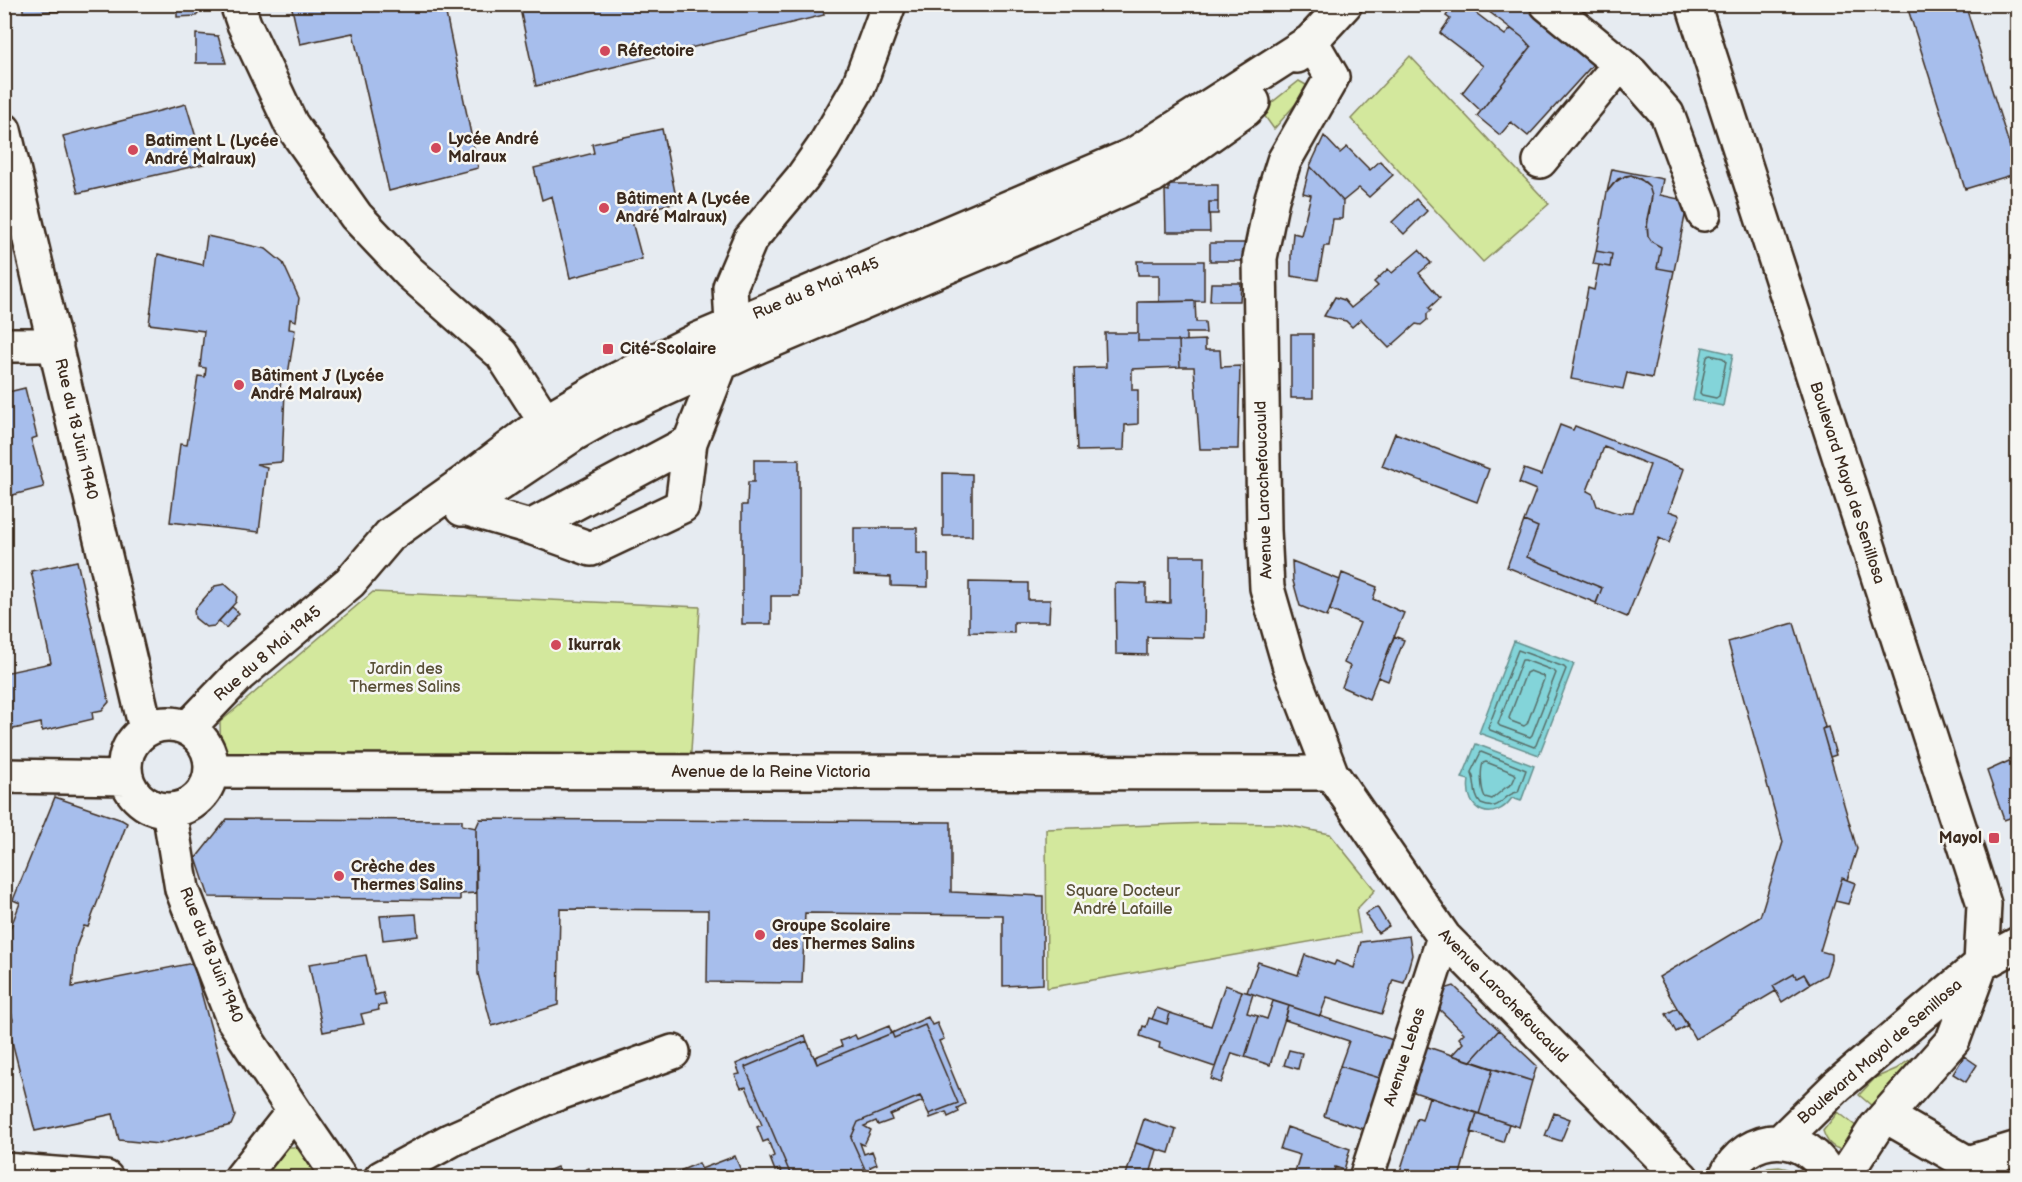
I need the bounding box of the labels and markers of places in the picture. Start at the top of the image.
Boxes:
place label: Réfectoire [617,42,694,61]
marker: Réfectoire [598,44,612,58]
place label: Lycée André Malraux [448,130,539,167]
place label: Batiment L (Lycée André Malraux) [144,132,279,169]
marker: Lycée André Malraux [429,141,443,155]
marker: Batiment L (Lycée André Malraux) [126,143,140,157]
place label: Bâtiment A (Lycée André Malraux) [615,190,750,227]
marker: Bâtiment A (Lycée André Malraux) [597,201,611,215]
place label: Cité-Scolaire [620,340,716,359]
marker: Cité-Scolaire [601,342,615,356]
place label: Bâtiment J (Lycée André Malraux) [250,367,384,404]
marker: Bâtiment J (Lycée André Malraux) [232,378,246,392]
place label: Ikurrak [568,636,621,655]
marker: Ikurrak [549,638,563,652]
place label: Mayol [1939,829,1982,848]
marker: Mayol [1987,831,2001,845]
place label: Crèche des Thermes Salins [351,858,463,895]
marker: Crèche des Thermes Salins [332,869,346,883]
place label: Groupe Scolaire des Thermes Salins [772,917,915,954]
marker: Groupe Scolaire des Thermes Salins [753,928,767,942]

